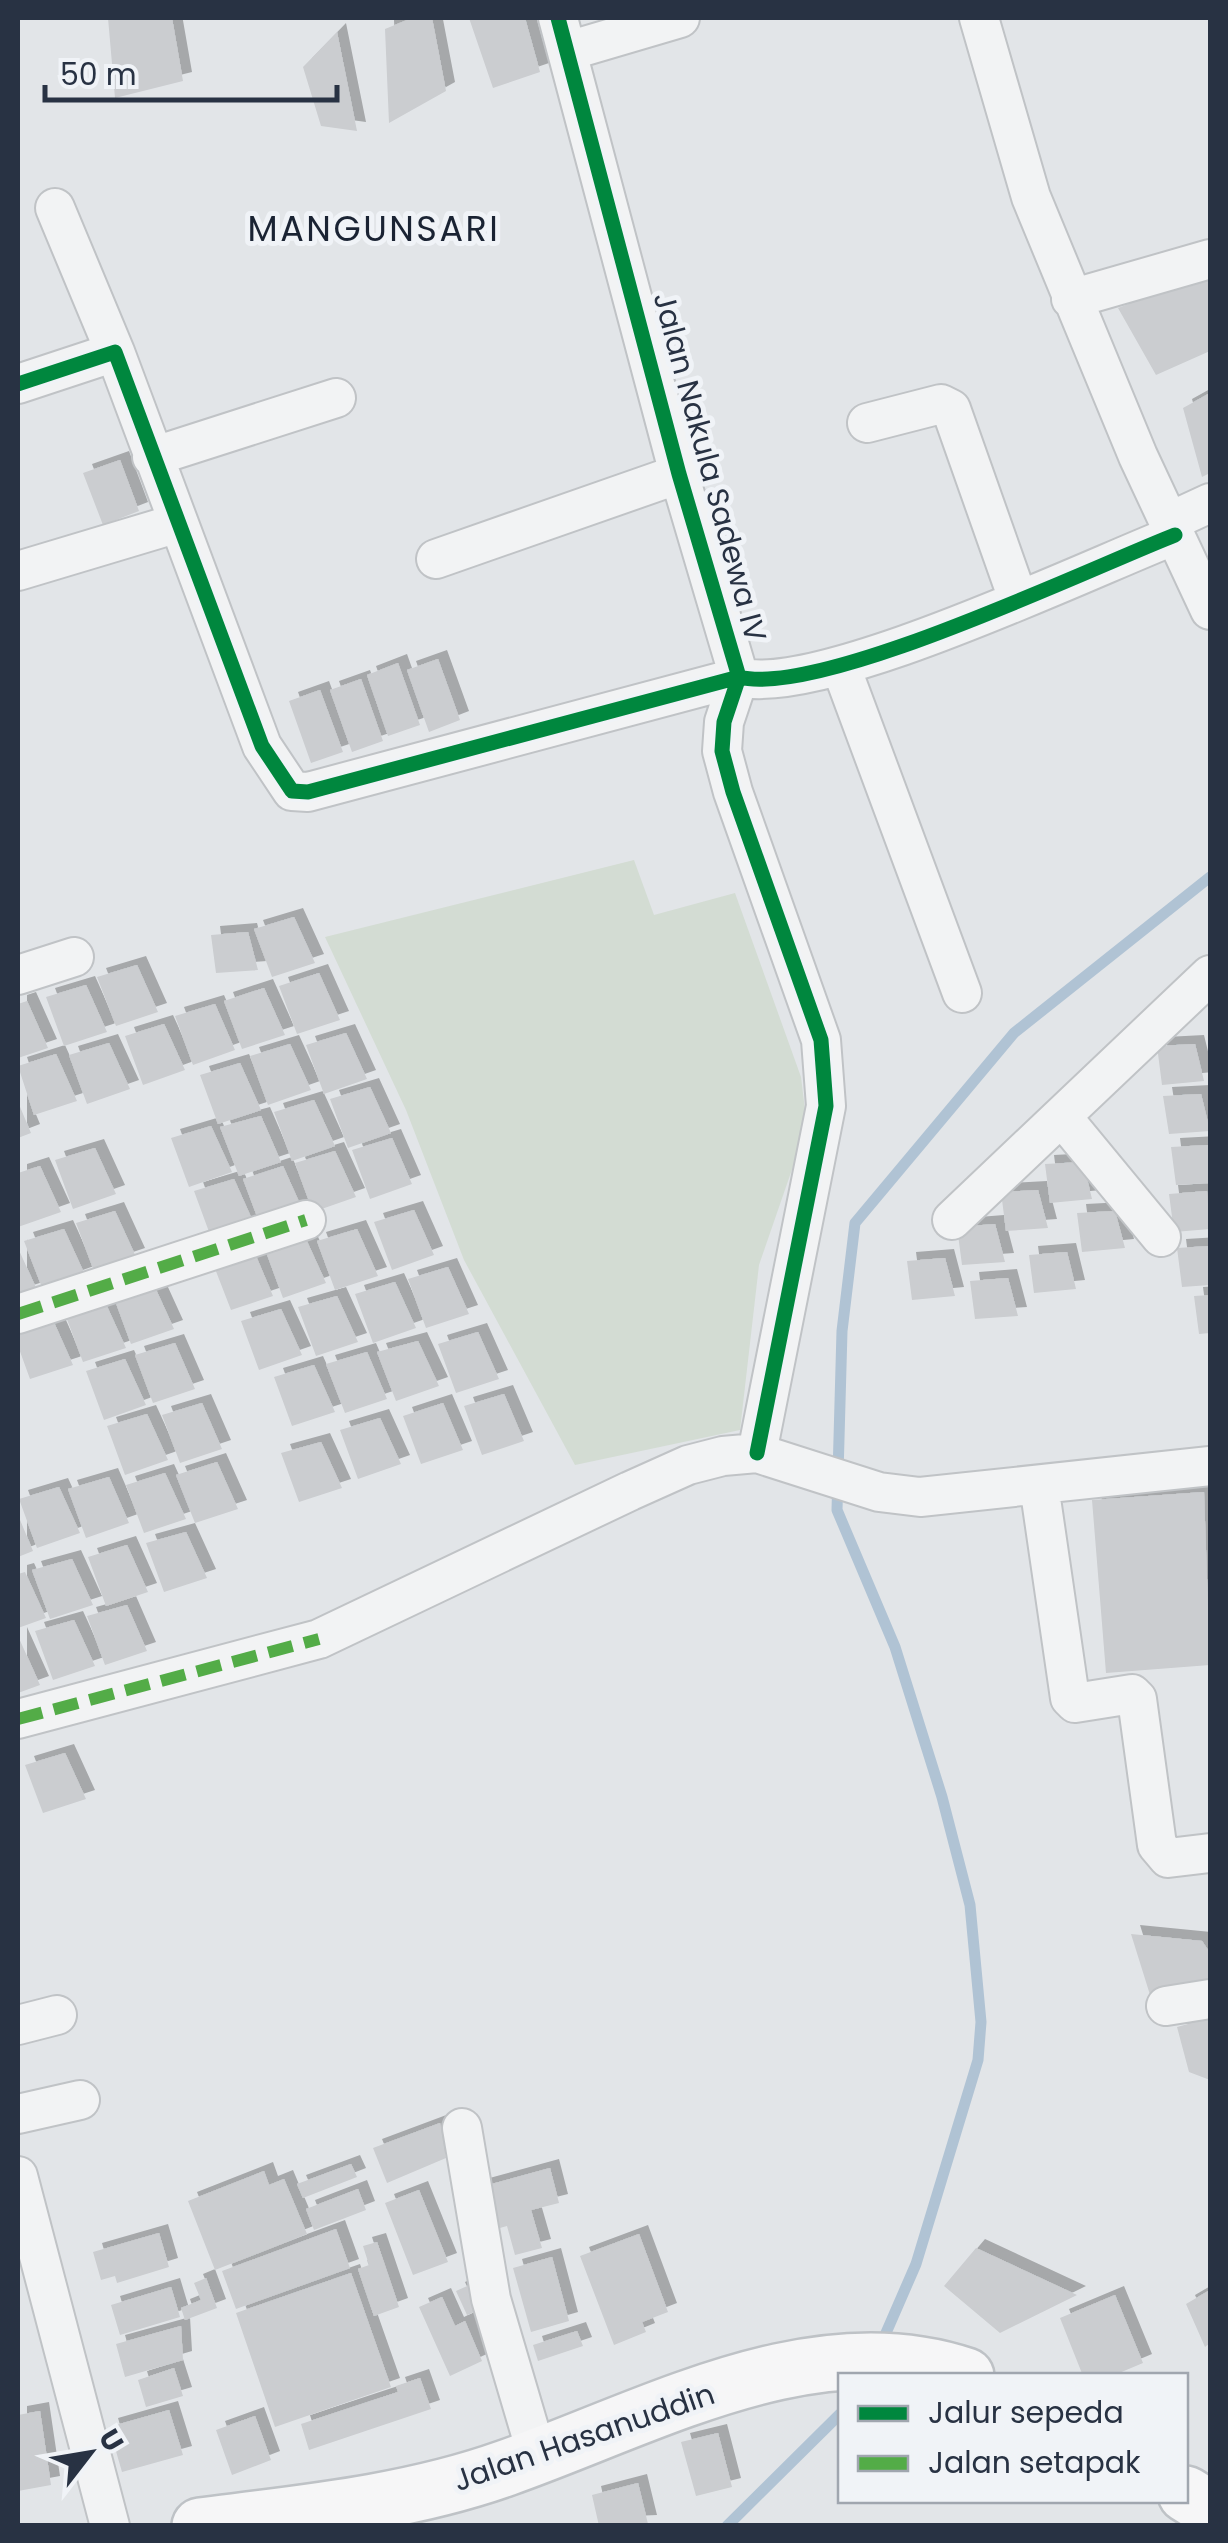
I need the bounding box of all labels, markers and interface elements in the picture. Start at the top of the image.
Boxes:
scale bar [45,40,338,102]
text: 50 m [60,53,137,96]
district label: MANGUNSARI [248,204,500,253]
street label: Jalan Nakula Sadewa IV [643,288,777,646]
street label: Jalan Hasanuddin [448,2372,720,2502]
legend [838,2373,1188,2503]
text: Jalur sepeda [928,2391,1124,2434]
north arrow [40,2403,140,2503]
text: U [89,2422,133,2459]
text: Jalan setapak [928,2441,1141,2484]

